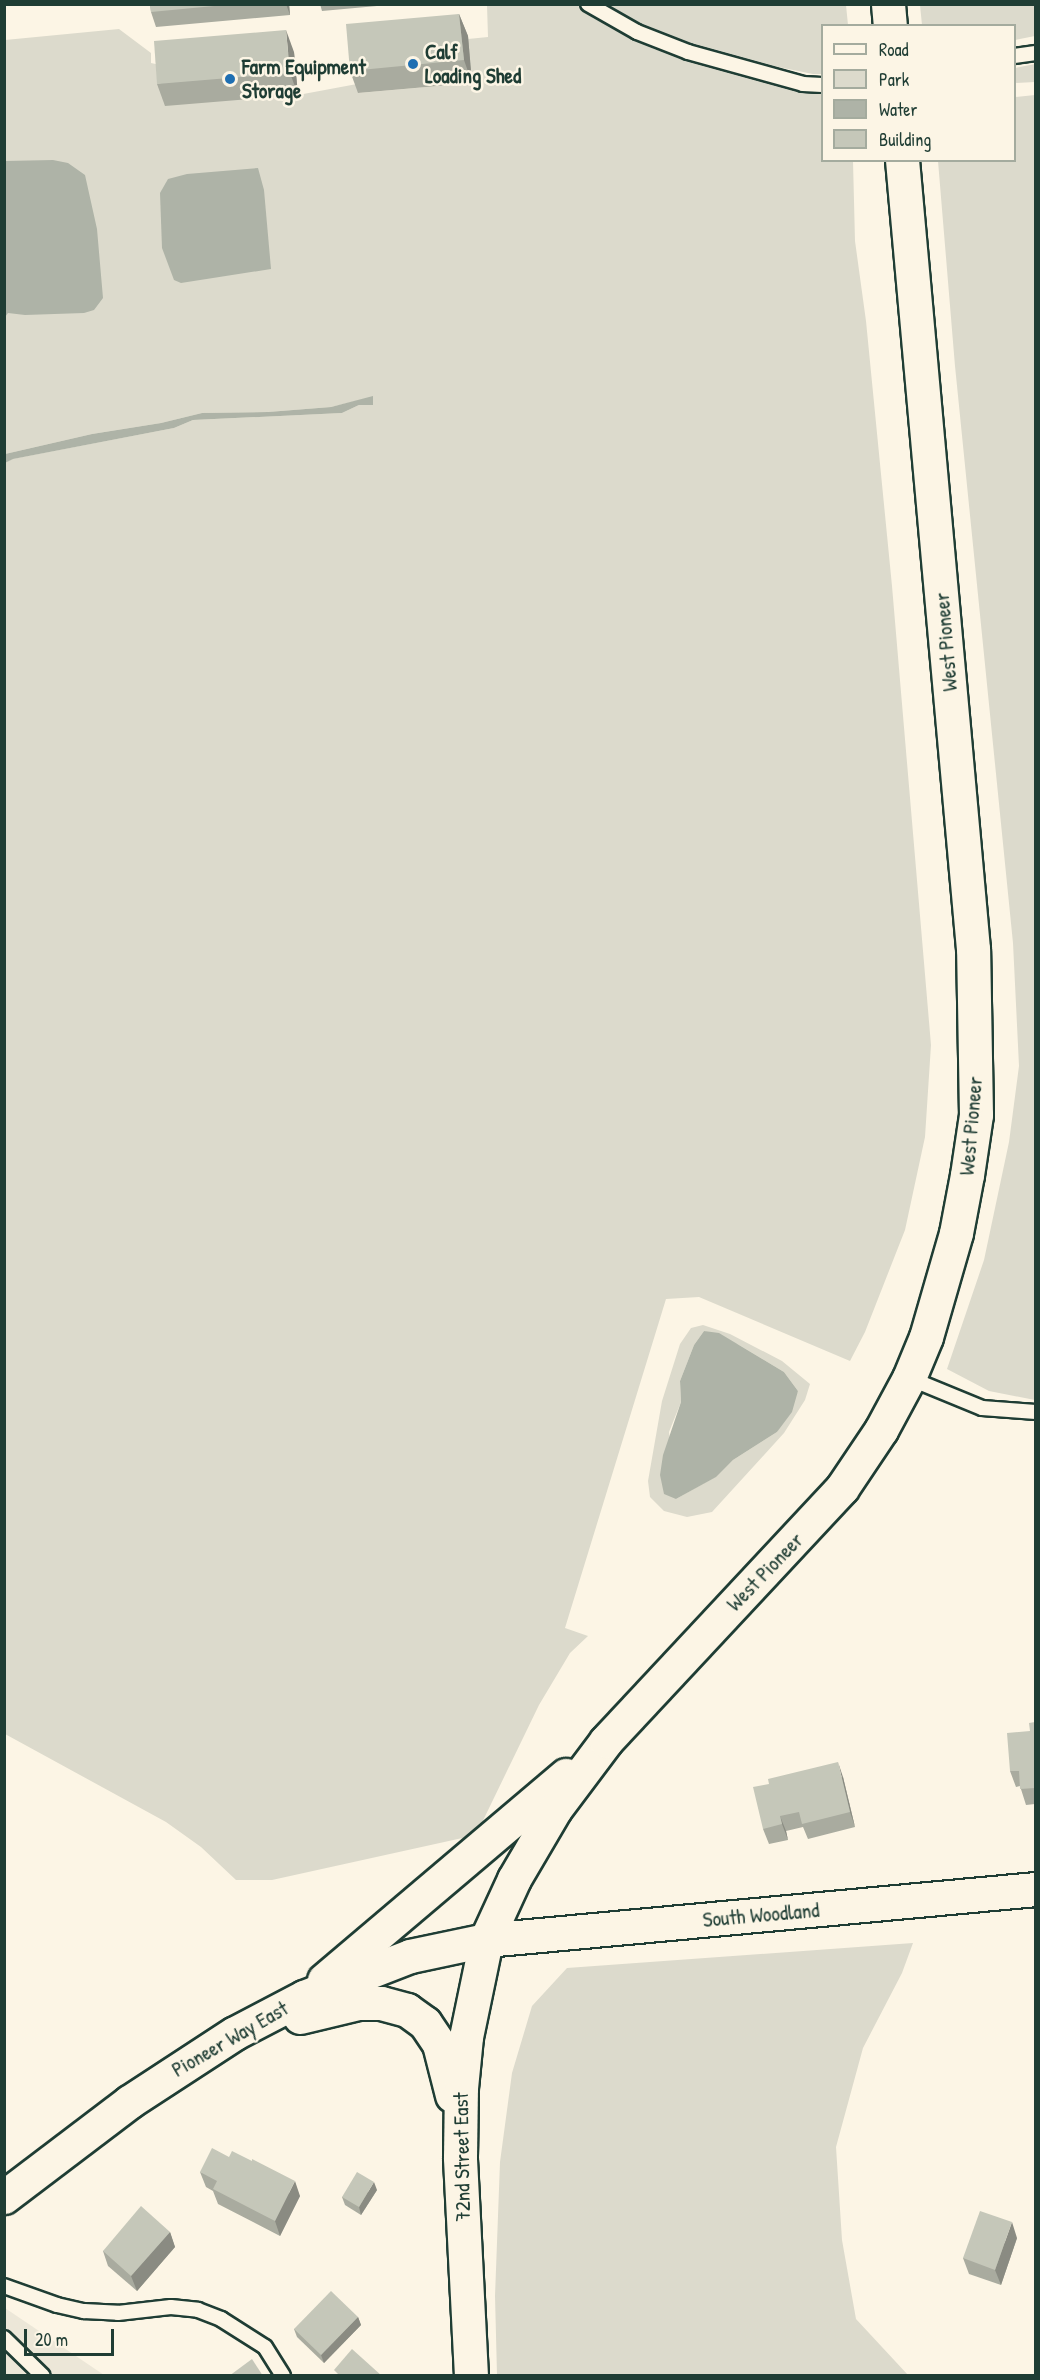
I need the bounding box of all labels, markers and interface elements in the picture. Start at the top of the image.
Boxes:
legend [821,24,1016,162]
text: Road [879,37,909,62]
place label: Calf Loading Shed [425,39,521,89]
place label: Farm Equipment Storage [242,54,366,104]
marker: Calf Loading Shed [406,57,420,71]
text: Park [879,67,909,92]
marker: Farm Equipment Storage [223,72,237,86]
text: Water [879,97,917,122]
text: Building [879,127,931,152]
street label: West Pioneer [929,592,963,692]
street label: West Pioneer [954,1076,988,1176]
street label: West Pioneer [722,1528,808,1616]
street label: South Woodland [702,1897,820,1933]
street label: Pioneer Way East [167,1996,293,2082]
street label: 72nd Street East [448,2092,476,2222]
scale bar [27,2317,117,2355]
text: 20 m [35,2327,68,2352]

